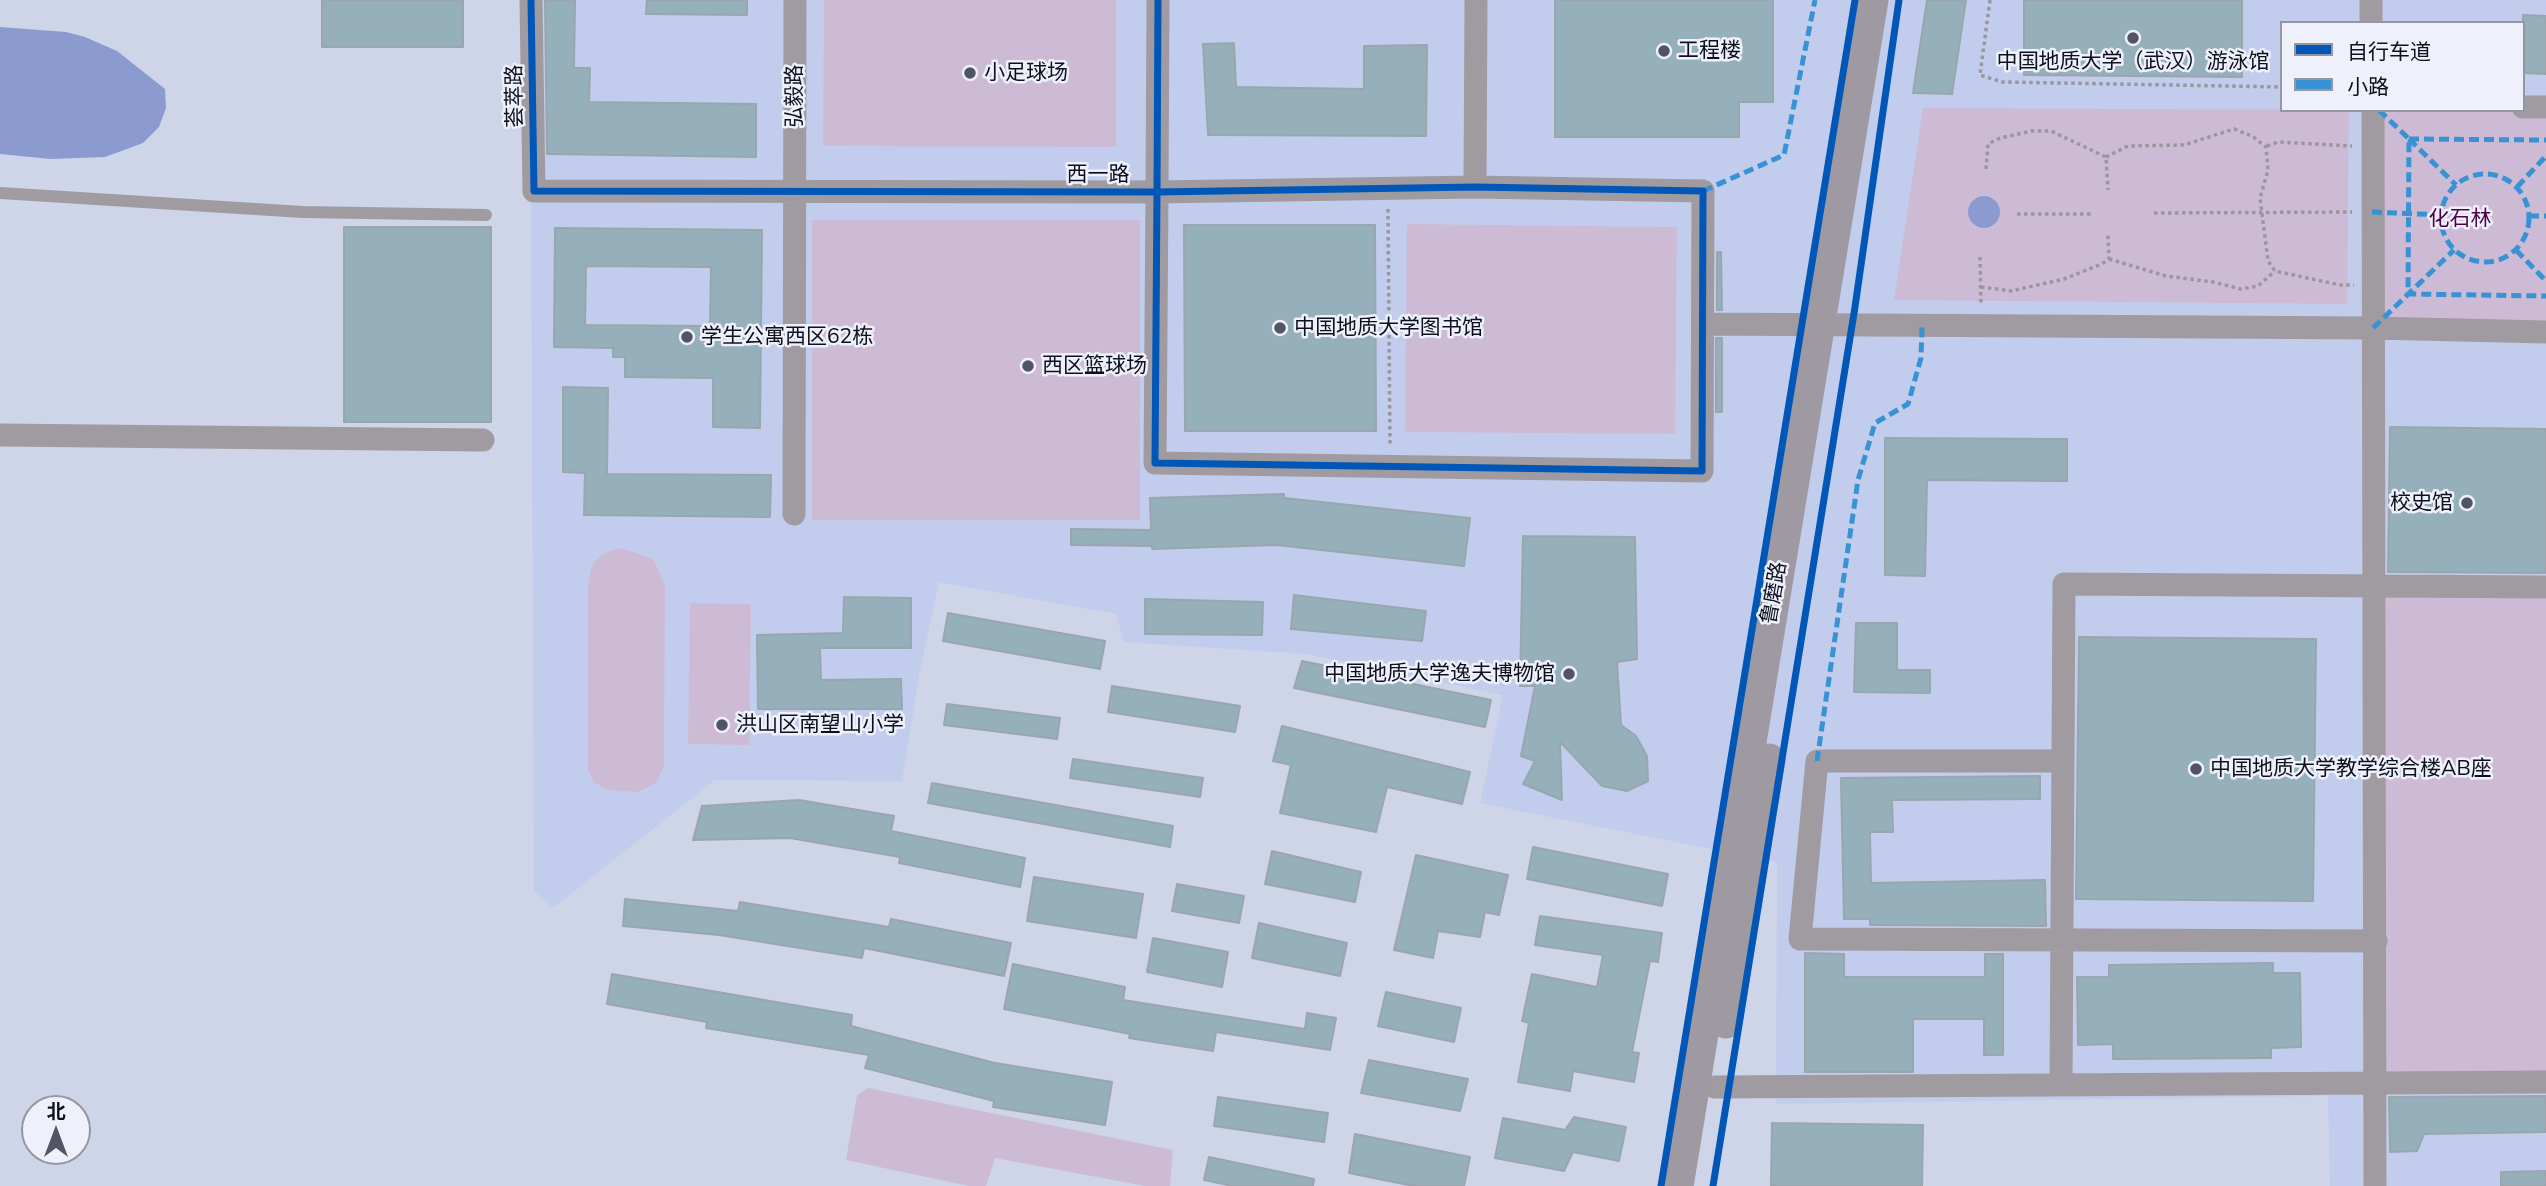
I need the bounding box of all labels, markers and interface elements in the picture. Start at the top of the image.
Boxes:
legend [2280,21,2525,112]
marker: 中国地质大学（武汉）游泳馆 [2125,30,2141,46]
place label: 工程楼 [1678,38,1741,64]
text: 自行车道 [2347,38,2431,64]
marker: 工程楼 [1656,43,1672,59]
place label: 中国地质大学（武汉）游泳馆 [1997,49,2269,75]
place label: 小足球场 [984,60,1068,86]
street label: 荟萃路 [502,64,528,128]
street label: 弘毅路 [782,65,808,127]
marker: 小足球场 [962,65,978,81]
text: 小路 [2347,73,2389,99]
street label: 西一路 [1067,162,1129,188]
park label: 化石林 [2429,206,2491,232]
place label: 中国地质大学图书馆 [1294,315,1483,341]
marker: 中国地质大学图书馆 [1272,320,1288,336]
place label: 学生公寓西区62栋 [701,324,873,350]
marker: 学生公寓西区62栋 [679,329,695,345]
place label: 西区篮球场 [1042,353,1147,379]
marker: 西区篮球场 [1020,358,1036,374]
place label: 校史馆 [2390,490,2453,516]
marker: 校史馆 [2459,495,2475,511]
street label: 鲁磨路 [1756,560,1792,626]
place label: 中国地质大学逸夫博物馆 [1324,661,1555,687]
marker: 中国地质大学逸夫博物馆 [1561,666,1577,682]
place label: 洪山区南望山小学 [736,712,904,738]
marker: 洪山区南望山小学 [714,717,730,733]
place label: 中国地质大学教学综合楼AB座 [2210,756,2492,782]
marker: 中国地质大学教学综合楼AB座 [2188,761,2204,777]
north arrow [21,1095,91,1165]
text: 北 [46,1099,66,1123]

